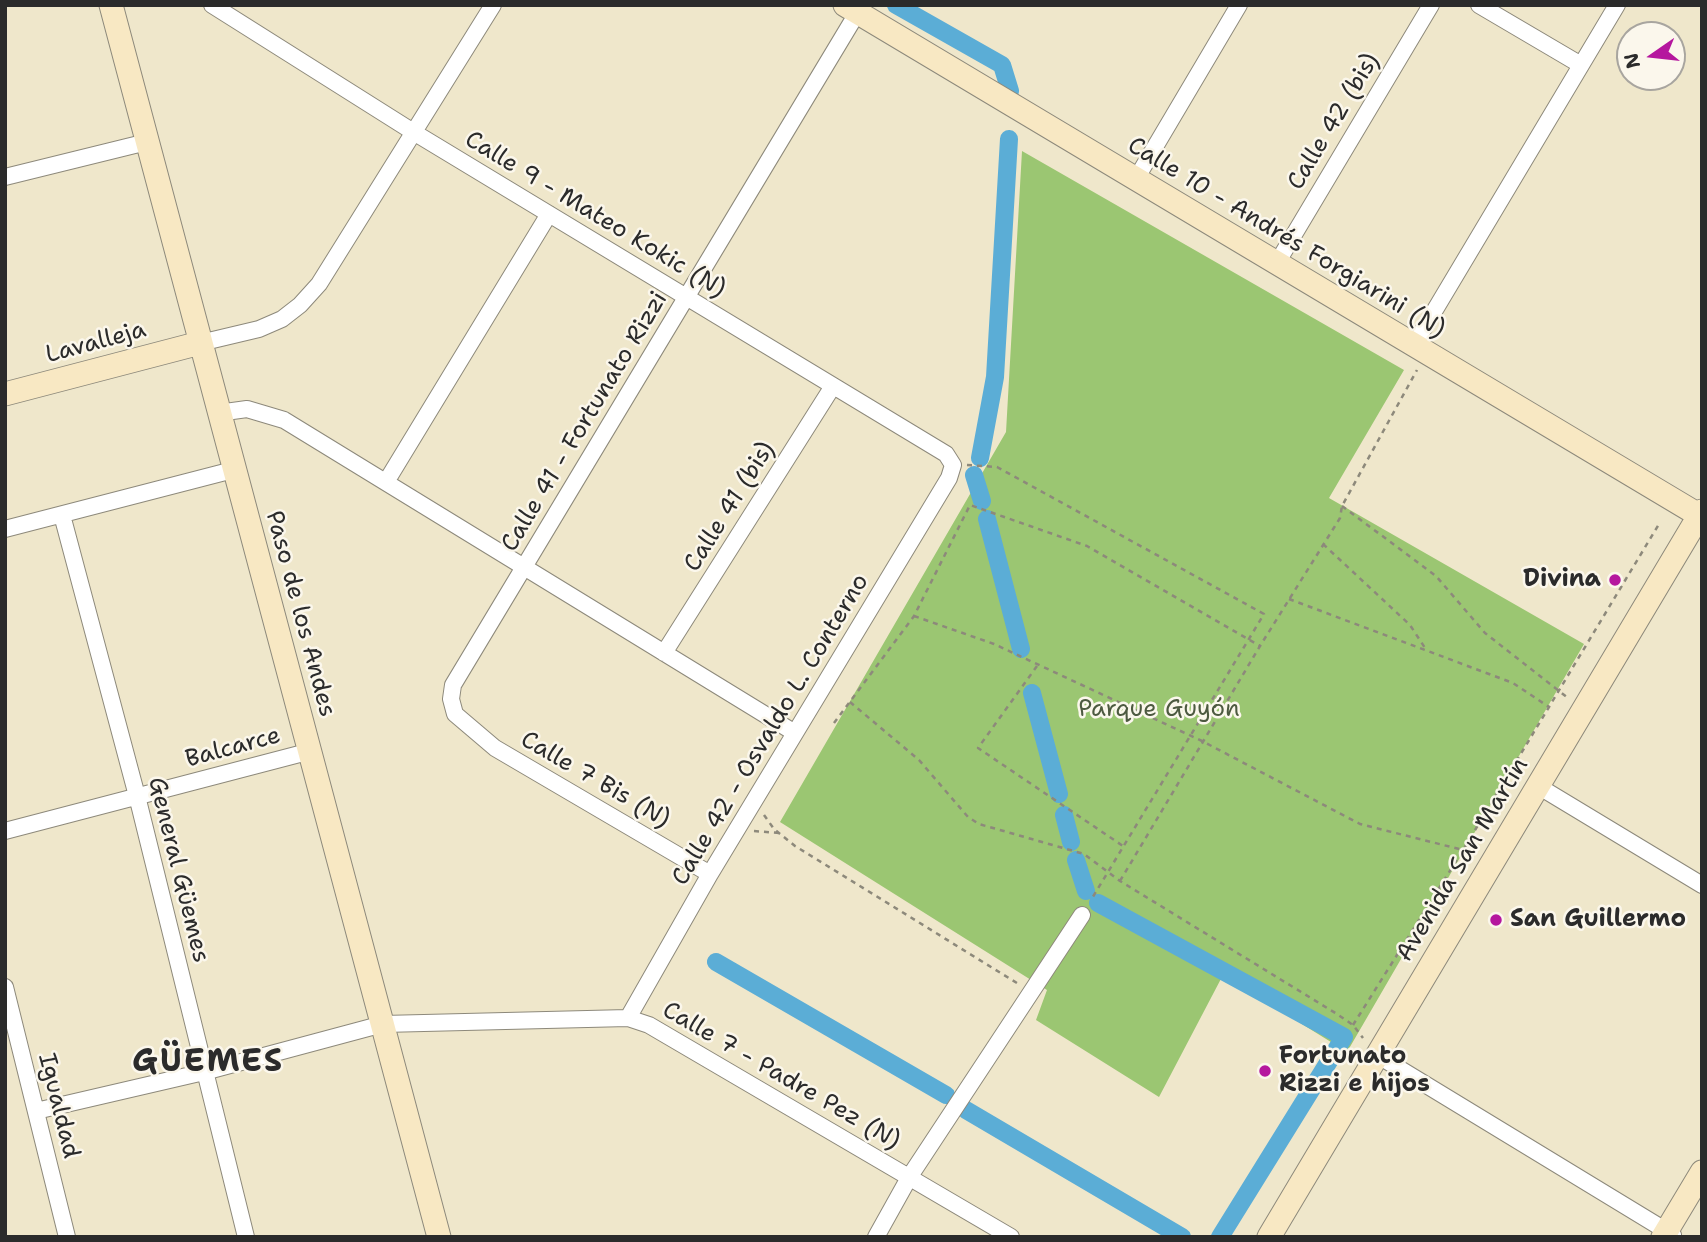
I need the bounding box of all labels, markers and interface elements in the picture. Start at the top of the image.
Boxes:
north arrow [1616,21,1686,91]
street label: Calle 42 (bis) [1282,48,1386,196]
text: N [1618,50,1646,71]
street label: Calle 9 - Mateo Kokic (N) [459,126,731,304]
street label: Calle 10 - Andrés Forgiarini (N) [1122,132,1450,344]
street label: Calle 41 - Fortunato Rizzi [496,287,674,557]
street label: Lavalleja [43,316,149,370]
street label: Calle 41 (bis) [679,437,781,577]
street label: Paso de los Andes [259,508,341,720]
place label: Divina [1523,566,1601,594]
street label: Calle 42 - Osvaldo L. Conterno [666,569,876,891]
marker: Divina [1607,572,1623,588]
park label: Parque Guyón [1078,696,1240,724]
street label: Balcarce [182,721,284,775]
street label: Calle 7 Bis (N) [515,726,675,834]
street label: Avenida San Martín [1391,753,1535,967]
street label: General Güemes [141,774,215,966]
place label: San Guillermo [1510,906,1686,934]
marker: San Guillermo [1488,912,1504,928]
street label: Calle 7 - Padre Pez (N) [657,996,905,1156]
place label: Fortunato Rizzi e hijos [1279,1043,1430,1099]
district label: GÜEMES [133,1044,283,1082]
street label: Igualdad [31,1050,85,1162]
marker: Fortunato Rizzi e hijos [1257,1063,1273,1079]

